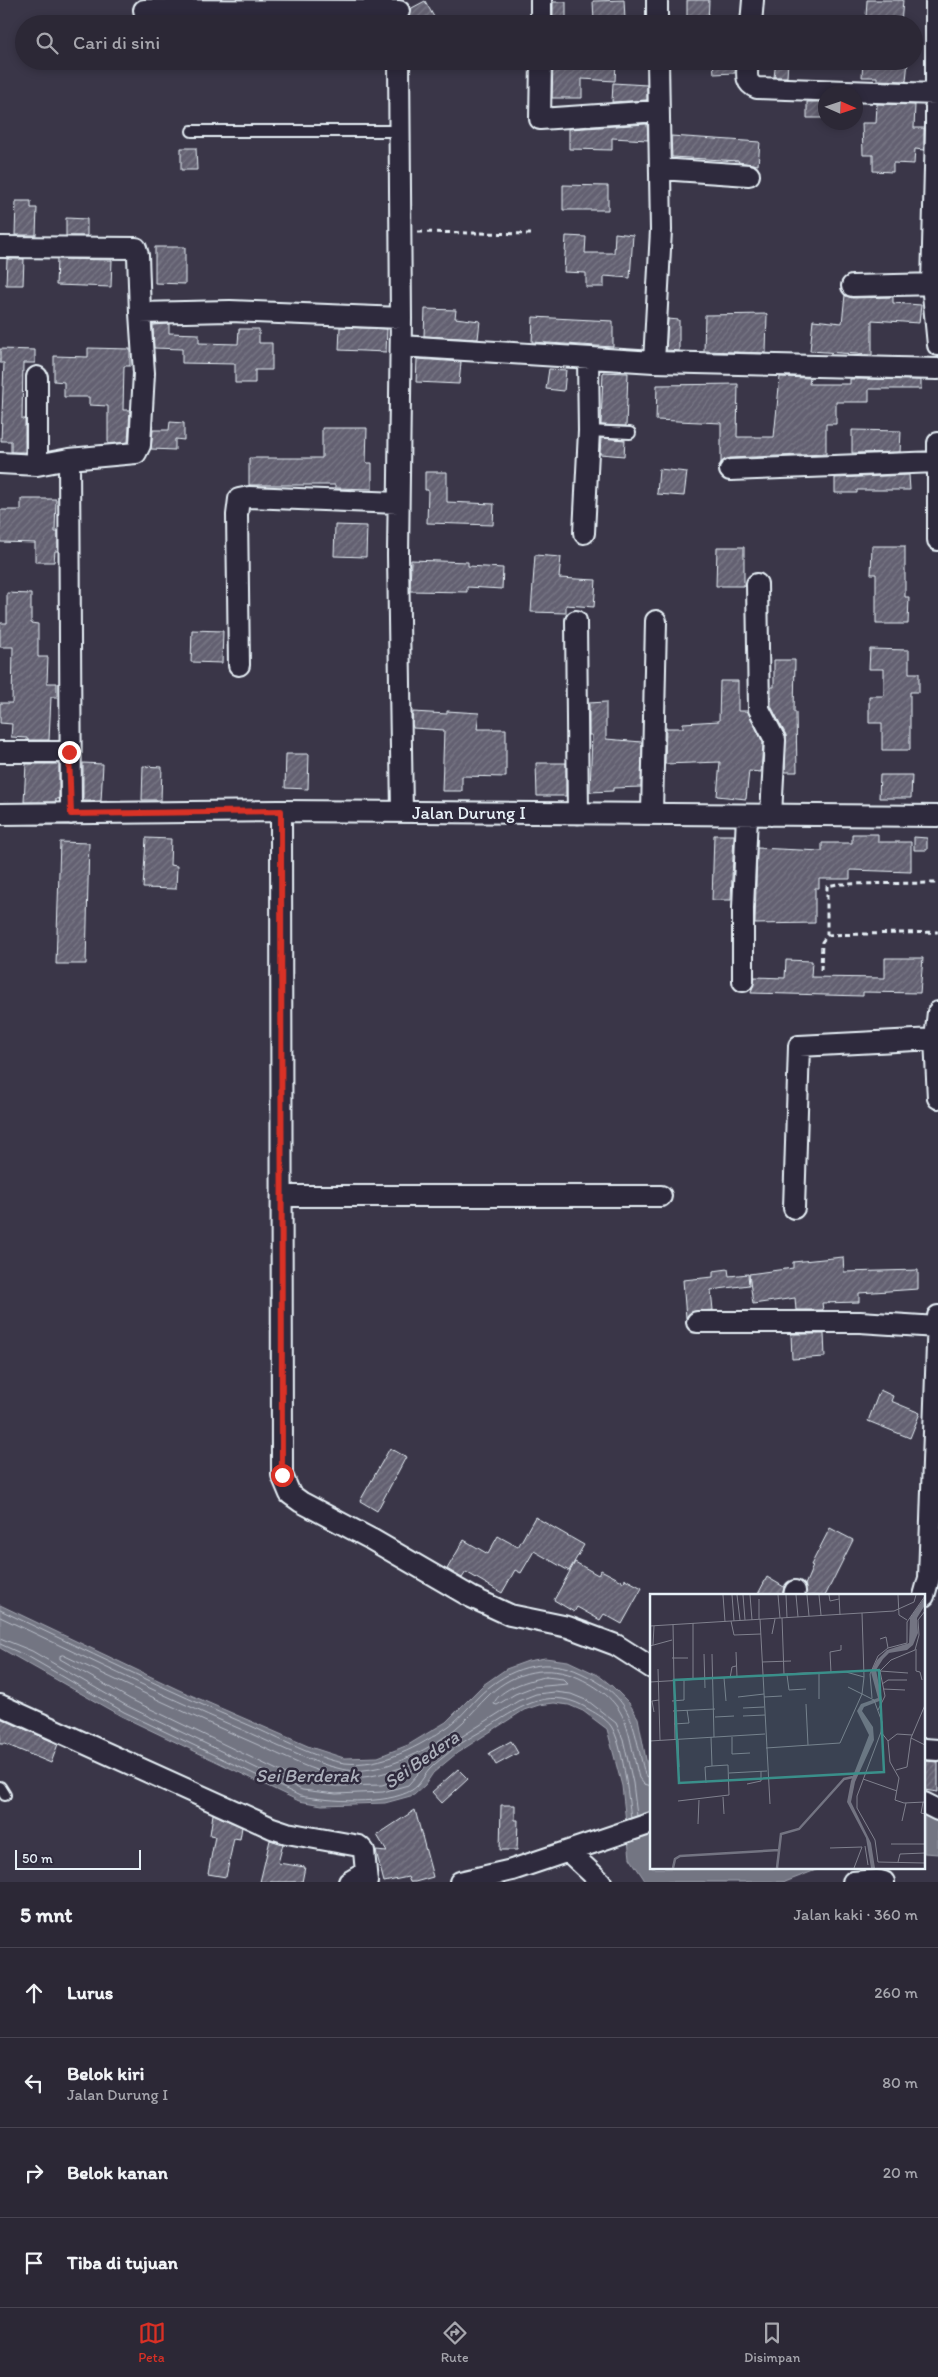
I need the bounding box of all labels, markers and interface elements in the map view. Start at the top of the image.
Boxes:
search box [15,15,923,70]
icon: search [33,29,61,57]
text: Cari di sini [73,31,160,54]
north arrow [818,85,863,130]
route end [58,741,81,764]
street label: Jalan Durung I [412,802,526,824]
route start [271,1464,294,1487]
inset map [650,1594,926,1870]
water label: Sei Bedera [379,1725,464,1793]
water label: Sei Berderak [255,1764,360,1787]
scale bar [15,1847,141,1870]
text: 50 m [22,1850,53,1867]
text: 5 mnt [20,1902,73,1927]
text: Jalan kaki · 360 m [794,1905,918,1924]
icon: ahead [20,1979,48,2007]
text: Lurus [67,1981,113,2004]
text: 260 m [874,1983,918,2002]
text: Belok kiri [67,2062,144,2085]
icon: left [20,2069,48,2097]
text: 80 m [882,2073,918,2092]
text: Jalan Durung I [67,2085,168,2104]
icon: right [20,2159,48,2187]
text: Belok kanan [67,2161,168,2184]
text: 20 m [883,2163,918,2182]
icon: arrive [20,2249,48,2277]
text: Tiba di tujuan [67,2251,178,2274]
tab: Peta [138,2319,166,2366]
tab: Rute [441,2319,469,2366]
tab: Disimpan [744,2319,800,2366]

